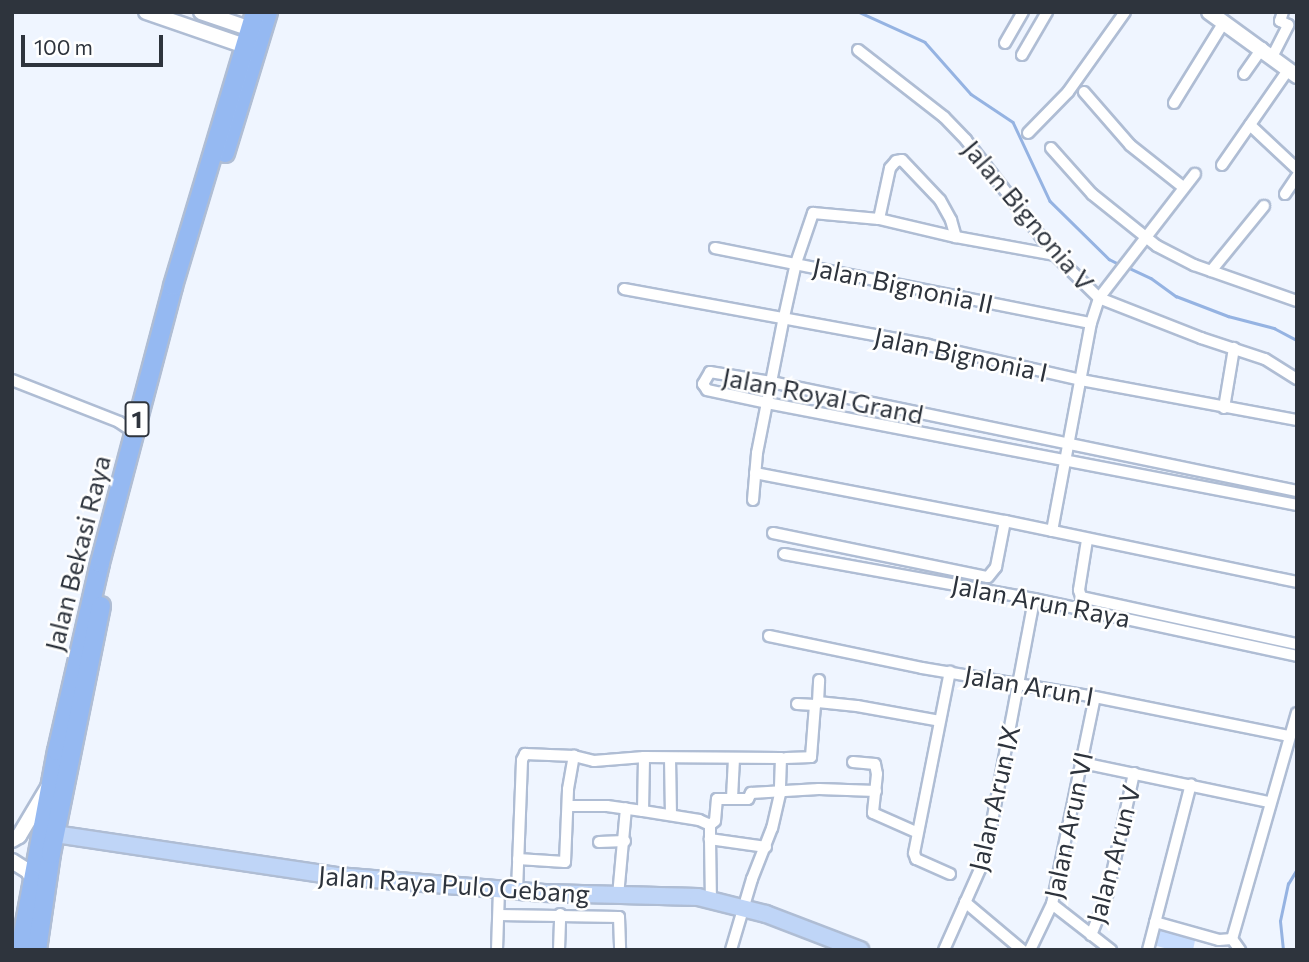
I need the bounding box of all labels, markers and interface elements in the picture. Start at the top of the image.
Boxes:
scale bar [24,21,166,65]
text: 100 m [34,34,93,59]
street label: Jalan Bignonia V [957,133,1101,297]
street label: Jalan Bignonia II [810,251,996,319]
street label: Jalan Bignonia I [871,320,1051,388]
street label: Jalan Royal Grand [720,360,926,430]
road number: 1 [123,398,151,440]
street label: Jalan Bekasi Raya [38,452,116,654]
street label: Jalan Arun Raya [949,568,1133,634]
street label: Jalan Arun I [962,658,1096,712]
street label: Jalan Arun IX [962,722,1026,874]
street label: Jalan Arun VI [1037,749,1099,901]
street label: Jalan Arun V [1080,781,1146,927]
street label: Jalan Raya Pulo Gebang [317,859,591,909]

